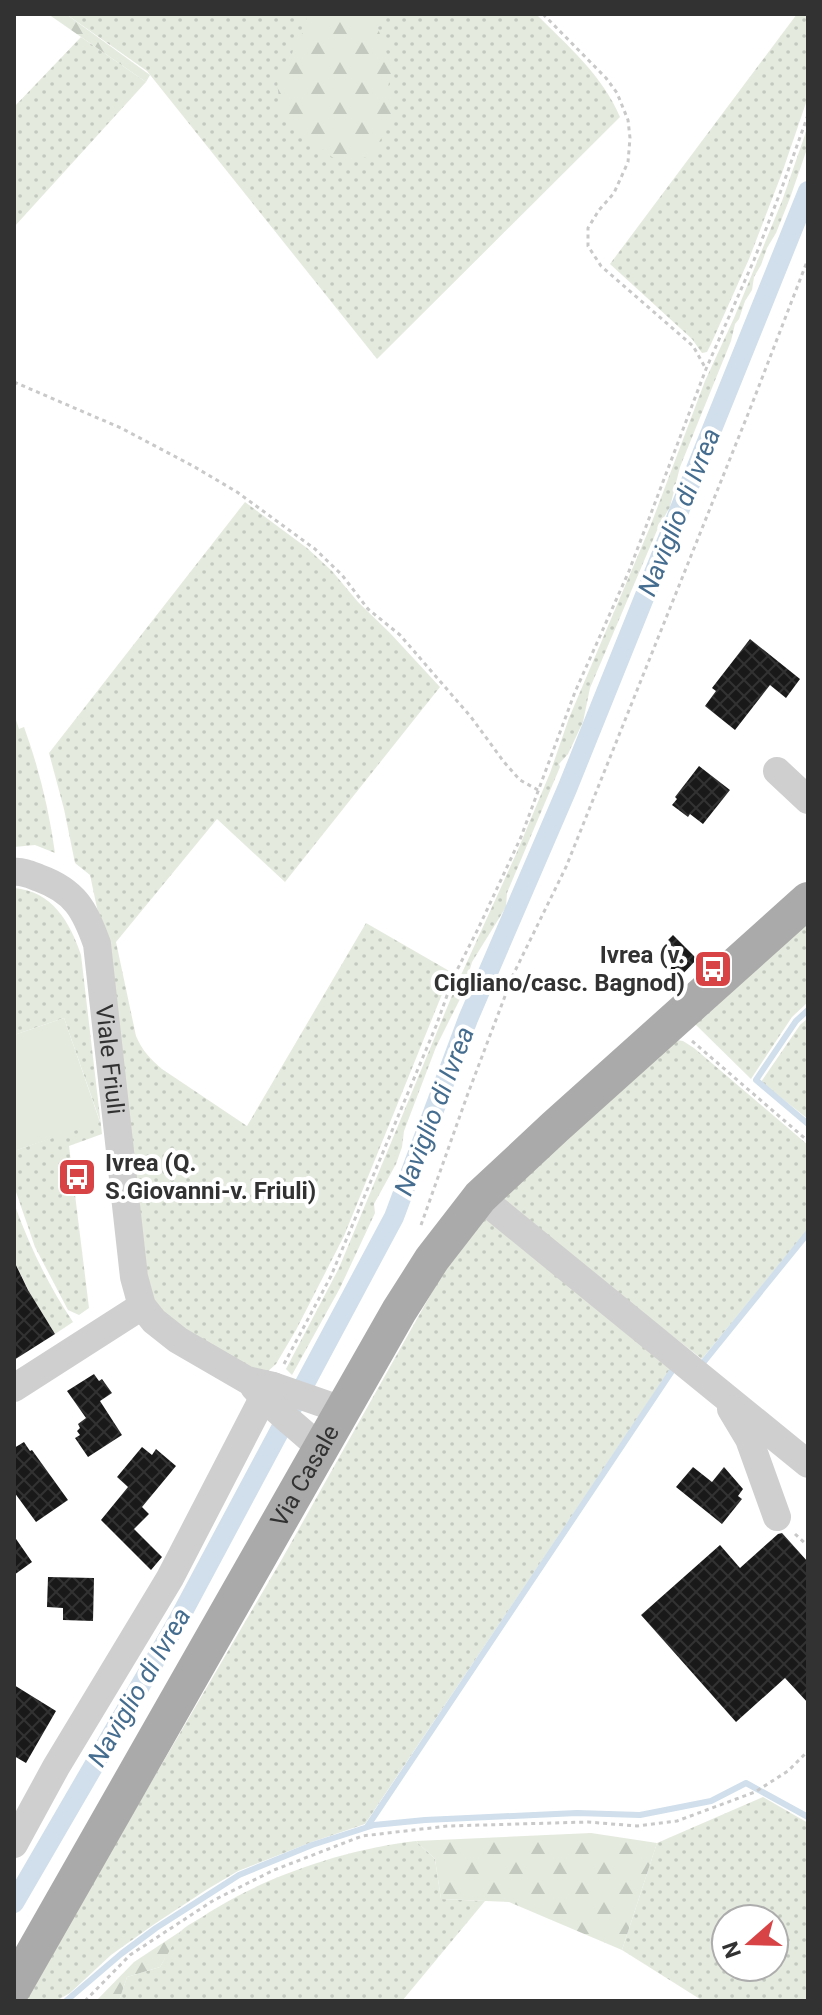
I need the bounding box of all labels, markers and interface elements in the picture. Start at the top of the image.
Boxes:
water label: Naviglio di Ivrea [632,424,726,600]
place label: Ivrea (v. Cigliano/casc. Bagnod) [434,941,685,997]
bus stop icon: Ivrea (v. Cigliano/casc. Bagnod) [692,948,734,990]
street label: Viale Friuli [90,1003,130,1116]
water label: Naviglio di Ivrea [388,1022,480,1200]
place label: Ivrea (Q. S.Giovanni-v. Friuli) [105,1149,316,1205]
bus stop icon: Ivrea (Q. S.Giovanni-v. Friuli) [56,1156,98,1198]
street label: Via Casale [265,1420,345,1532]
water label: Naviglio di Ivrea [81,1602,197,1772]
north arrow [710,1903,790,1983]
text: N [717,1938,746,1961]

